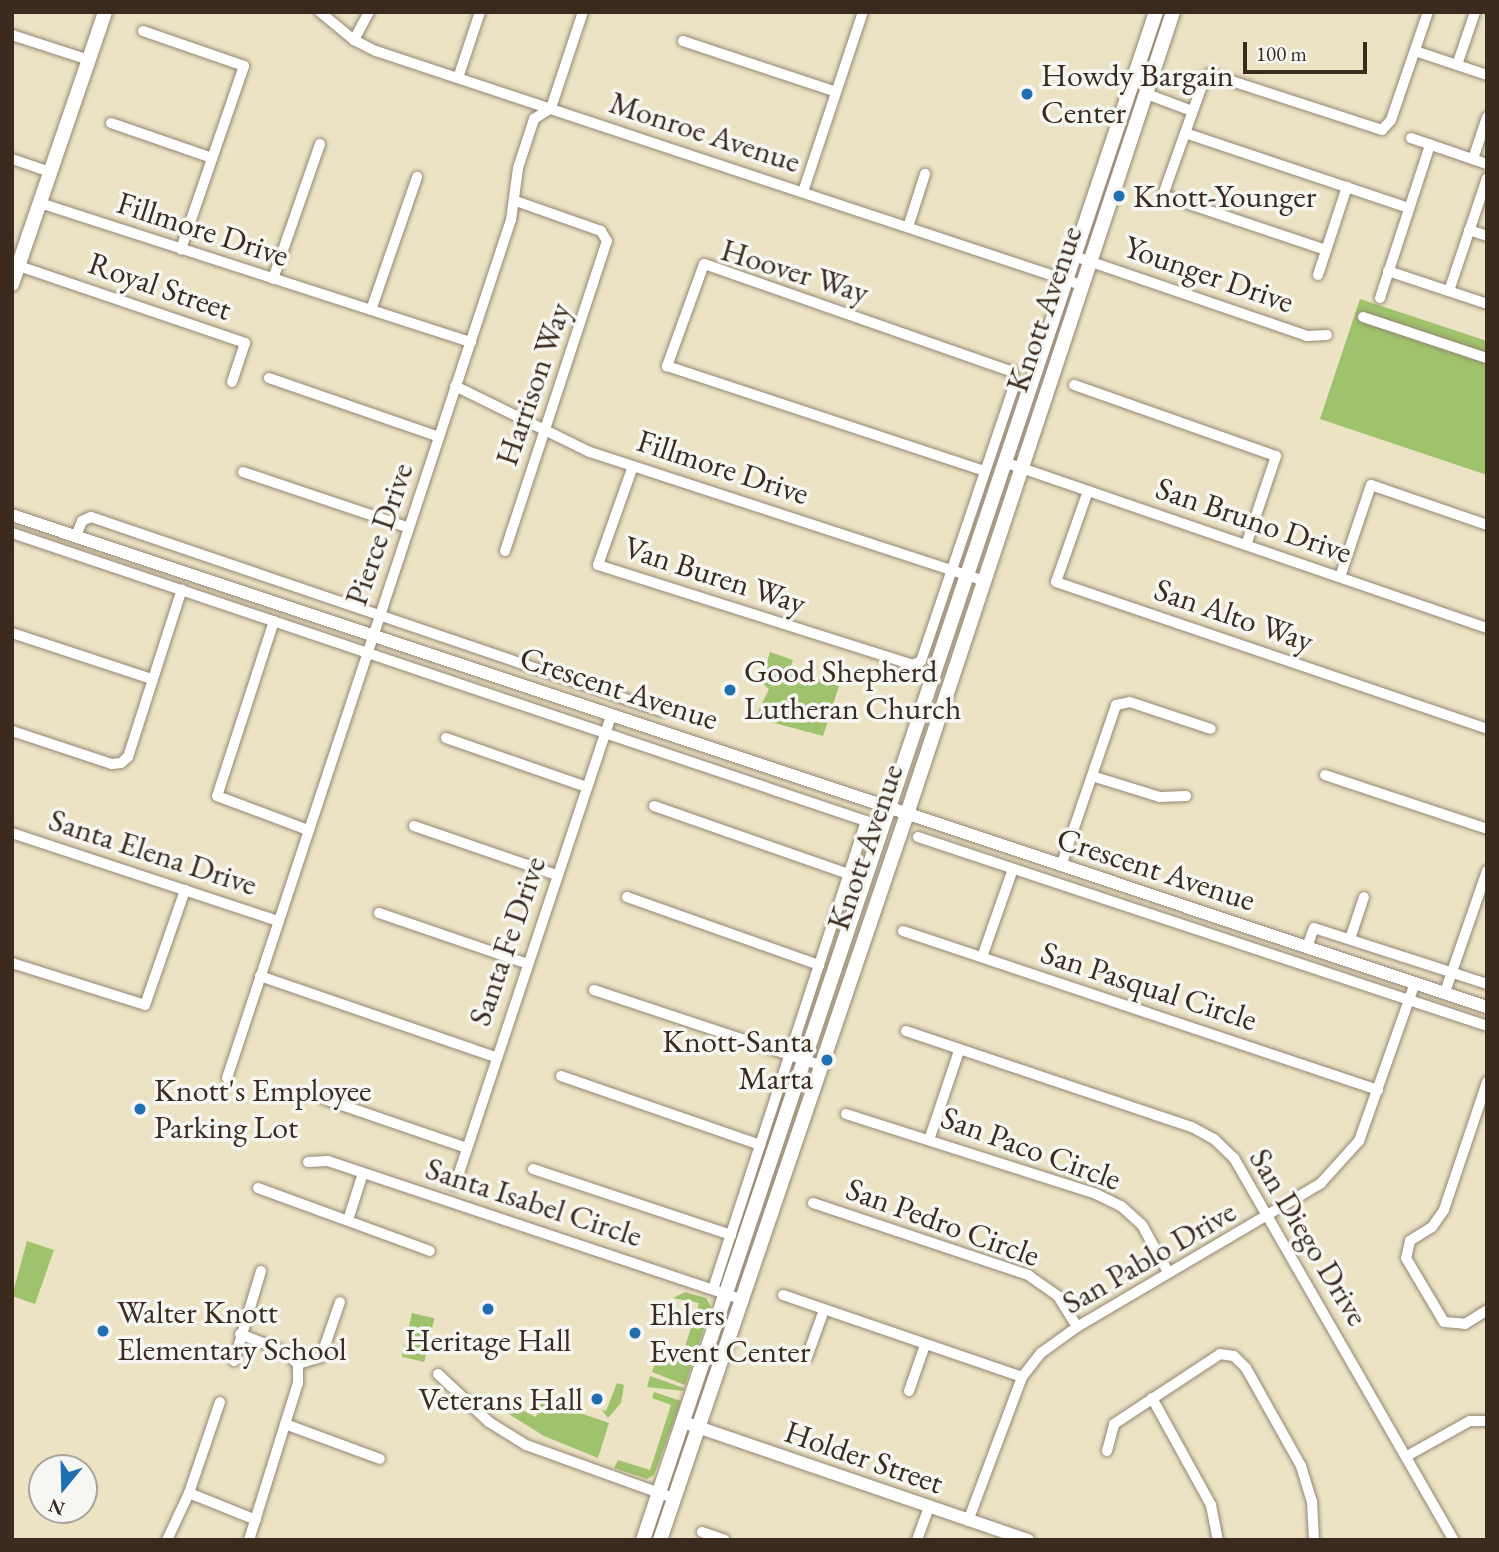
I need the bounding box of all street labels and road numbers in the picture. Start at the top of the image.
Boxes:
street label: Monroe Avenue [605,83,805,181]
street label: Fillmore Drive [112,183,294,275]
street label: Knott Avenue [998,221,1090,397]
street label: Younger Drive [1119,227,1299,321]
street label: Hoover Way [716,230,874,312]
street label: Royal Street [84,244,236,328]
street label: Harrison Way [487,297,579,471]
street label: Fillmore Drive [632,421,814,513]
street label: Pierce Drive [337,458,421,610]
street label: San Bruno Drive [1151,469,1357,571]
street label: Van Buren Way [619,528,811,622]
street label: San Alto Way [1149,570,1319,660]
street label: Crescent Avenue [515,638,723,738]
street label: Knott Avenue [819,759,911,935]
street label: Santa Elena Drive [44,800,262,904]
street label: Crescent Avenue [1052,819,1260,919]
street label: Santa Fe Drive [460,851,554,1031]
street label: San Pasqual Circle [1036,933,1262,1039]
street label: San Paco Circle [936,1098,1126,1198]
street label: San Diego Drive [1241,1141,1377,1333]
street label: Santa Isabel Circle [421,1149,647,1255]
street label: San Pedro Circle [841,1169,1045,1275]
street label: San Pablo Drive [1055,1192,1243,1322]
street label: Holder Street [780,1412,948,1502]

